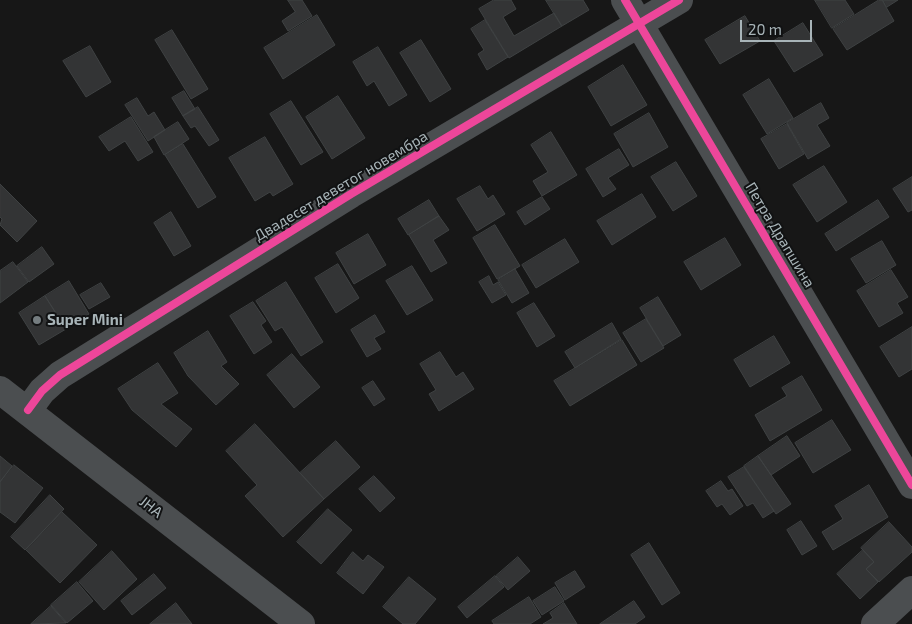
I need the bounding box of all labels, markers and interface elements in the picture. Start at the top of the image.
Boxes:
scale bar [742,10,814,42]
text: 20 m [748,20,782,38]
street label: Двадесет деветог новембра [251,127,431,245]
street label: Петра Драпшина [742,179,818,291]
place label: Super Mini [47,311,123,329]
marker: Super Mini [31,314,43,326]
street label: ЈНА [136,492,166,522]

